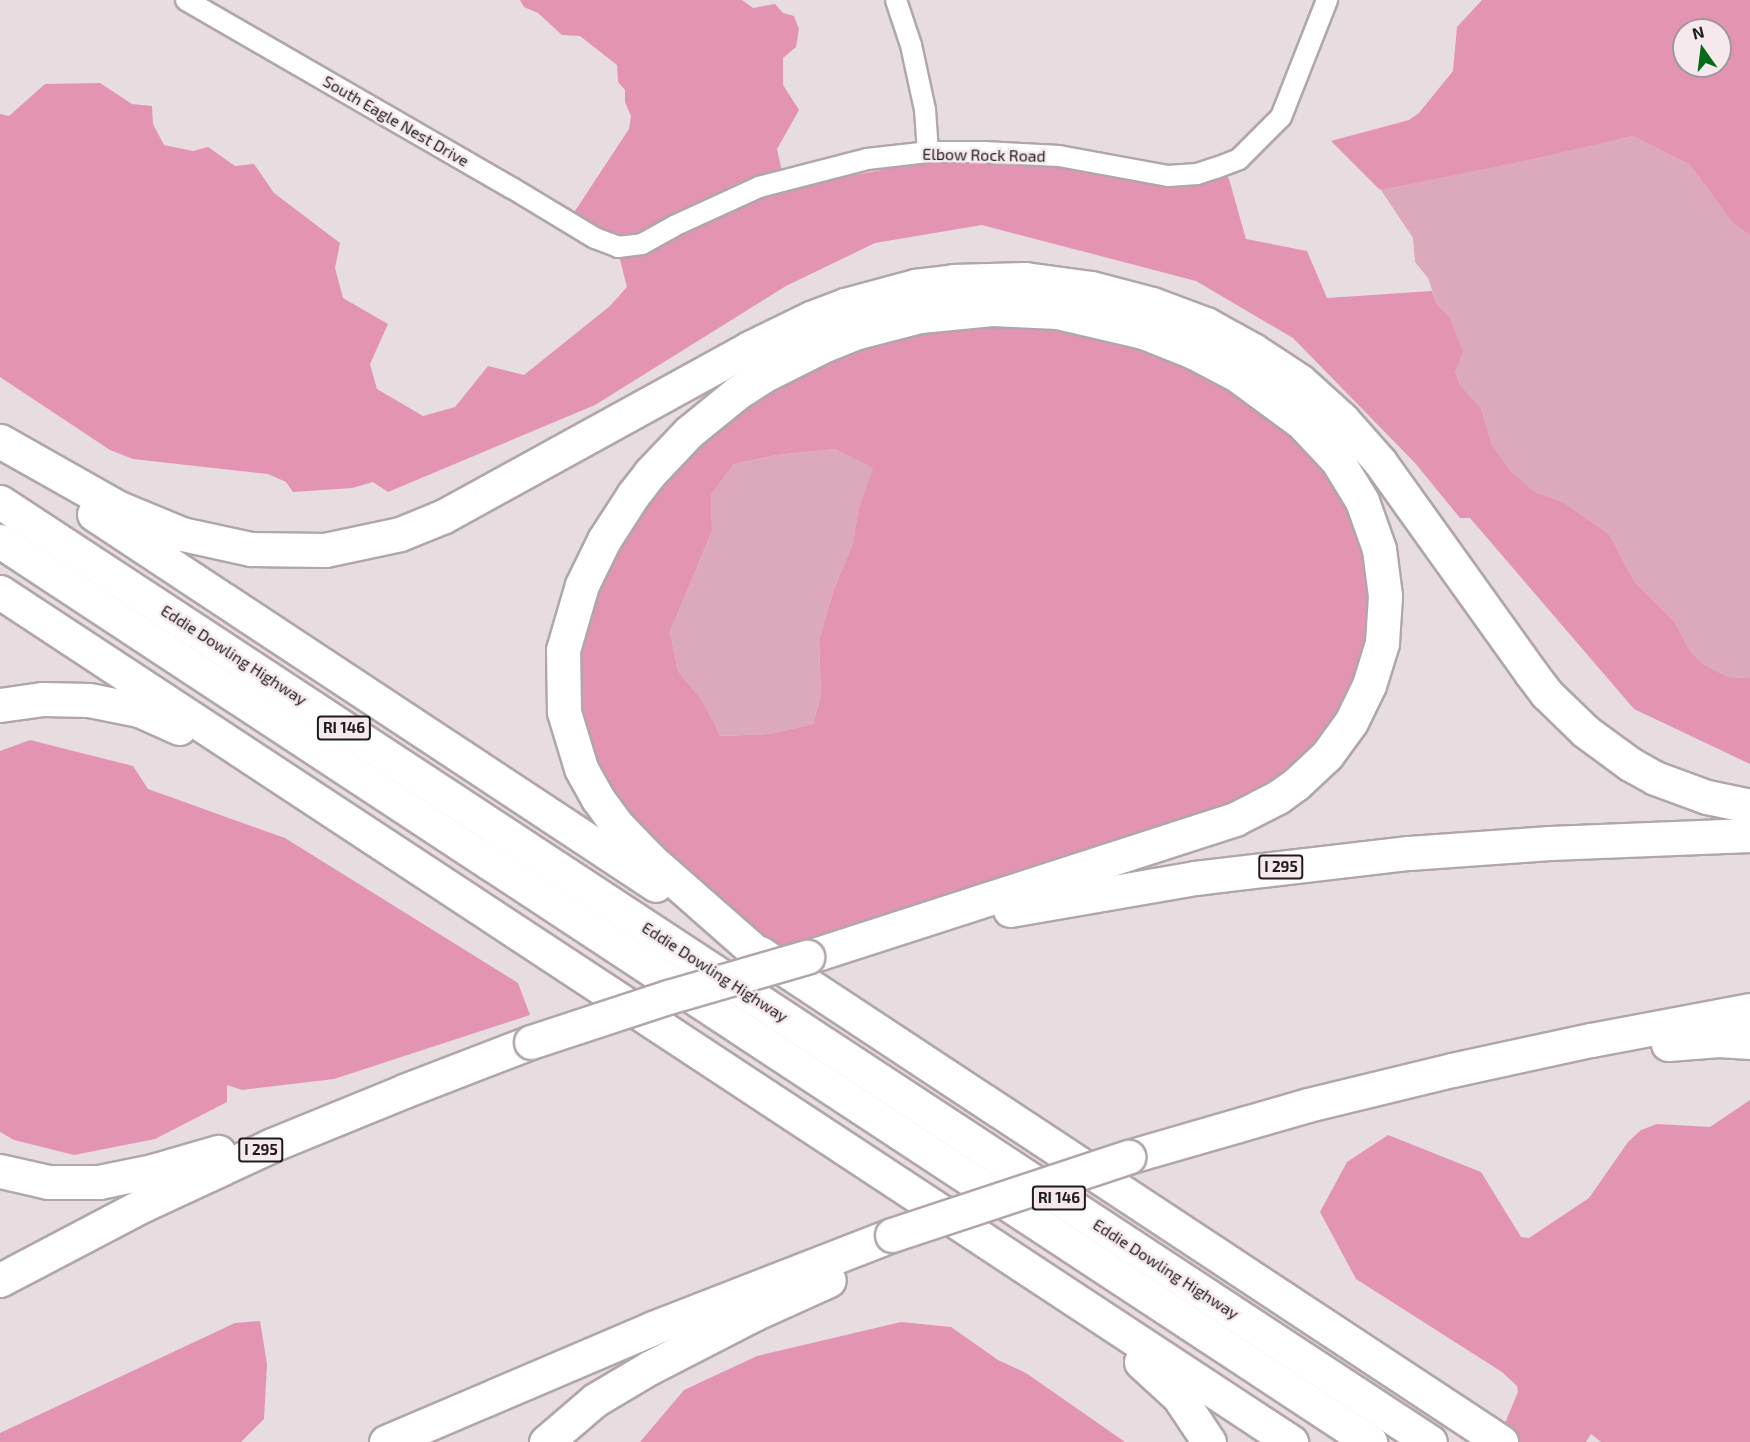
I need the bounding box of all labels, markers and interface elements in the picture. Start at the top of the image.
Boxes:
north arrow [1672,18,1732,78]
text: N [1690,21,1706,43]
street label: South Eagle Nest Drive [320,71,472,171]
street label: Elbow Rock Road [922,144,1046,166]
street label: Eddie Dowling Highway [157,601,311,709]
road number: RI 146 [316,716,372,740]
road number: I 295 [1257,855,1305,879]
street label: Eddie Dowling Highway [638,918,792,1026]
road number: I 295 [237,1138,285,1162]
road number: RI 146 [1030,1186,1088,1210]
street label: Eddie Dowling Highway [1089,1215,1243,1323]

